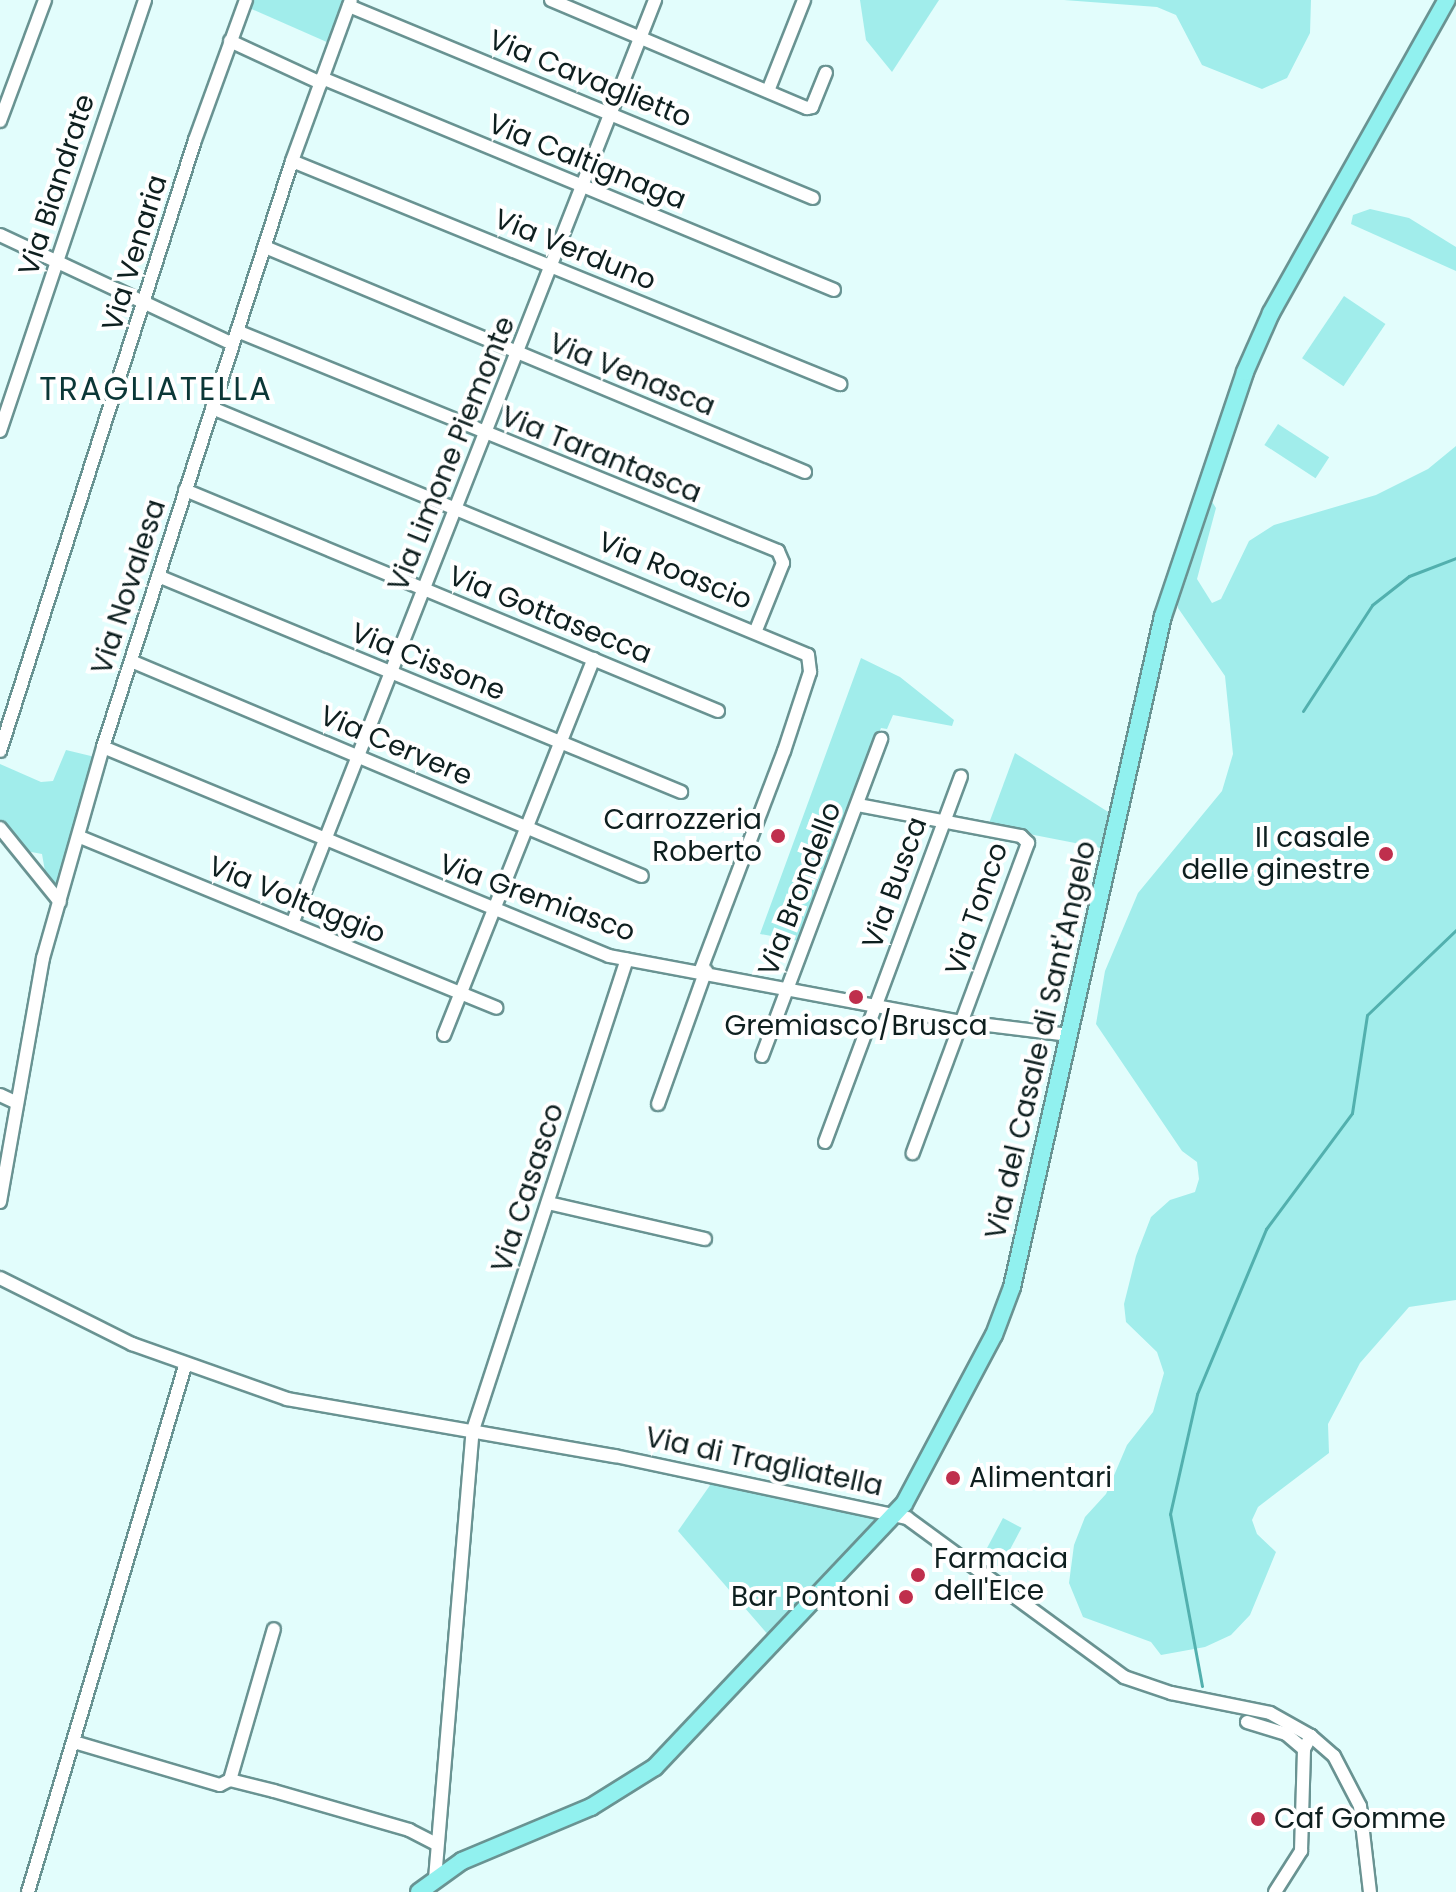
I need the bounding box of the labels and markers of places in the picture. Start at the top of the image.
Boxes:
place label: Carrozzeria Roberto [604,803,762,869]
place label: Il casale delle ginestre [1181,821,1370,887]
marker: Carrozzeria Roberto [769,827,787,845]
marker: Il casale delle ginestre [1377,845,1395,863]
marker: Gremiasco/Brusca [847,988,865,1006]
place label: Gremiasco/Brusca [724,1009,988,1043]
place label: Alimentari [969,1461,1112,1495]
marker: Alimentari [944,1469,962,1487]
place label: Farmacia dell'Elce [934,1542,1068,1608]
marker: Farmacia dell'Elce [909,1566,927,1584]
place label: Bar Pontoni [731,1580,890,1614]
marker: Bar Pontoni [897,1588,915,1606]
place label: Caf Gomme [1274,1802,1446,1836]
marker: Caf Gomme [1249,1810,1267,1828]

